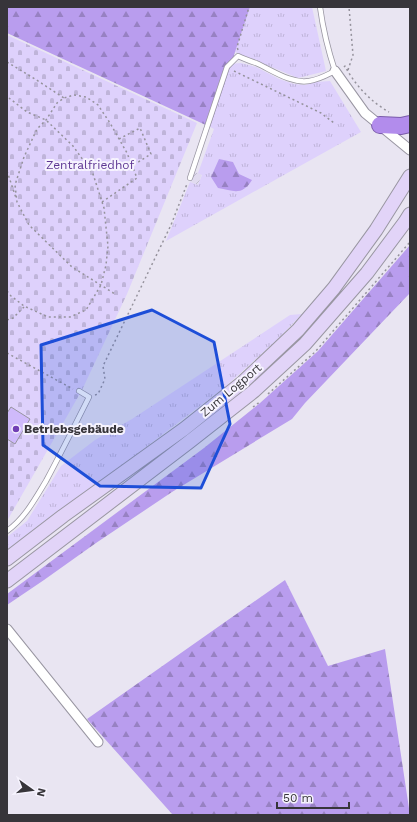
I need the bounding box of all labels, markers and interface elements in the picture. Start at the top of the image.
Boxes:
park label: Zentralfriedhof [46,158,134,172]
street label: Zum Logport [198,360,264,420]
place label: Betriebsgebäude [24,422,124,436]
marker: Betriebsgebäude [11,424,21,434]
north arrow [12,770,52,810]
scale bar [277,784,349,810]
text: N [34,787,49,798]
text: 50 m [283,791,313,805]

